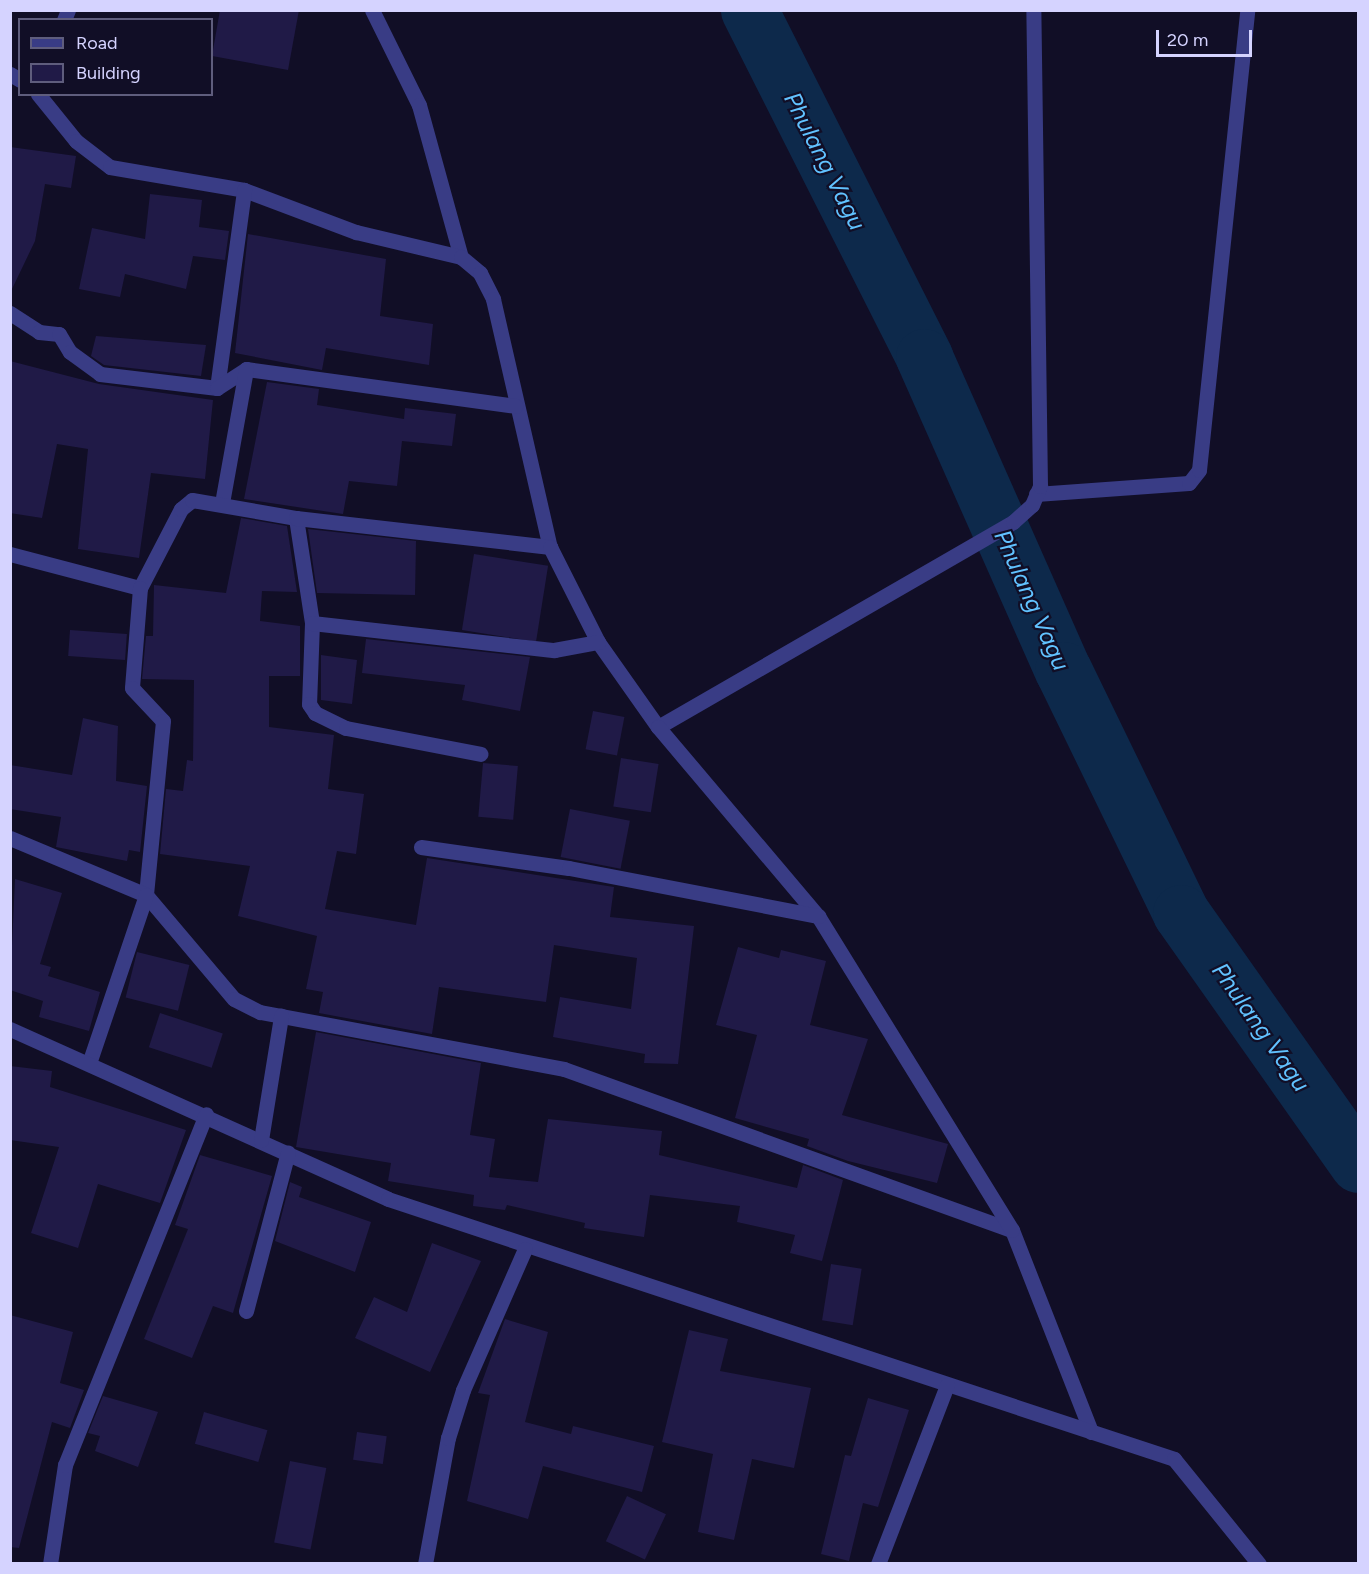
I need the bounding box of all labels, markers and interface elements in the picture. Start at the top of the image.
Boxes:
legend [18,18,213,96]
scale bar [1159,18,1255,56]
text: 20 m [1167,29,1208,51]
text: Road [76,32,117,54]
text: Building [76,62,141,84]
water label: Phulang Vagu [778,87,872,235]
water label: Phulang Vagu [988,525,1076,675]
water label: Phulang Vagu [1206,957,1316,1097]

